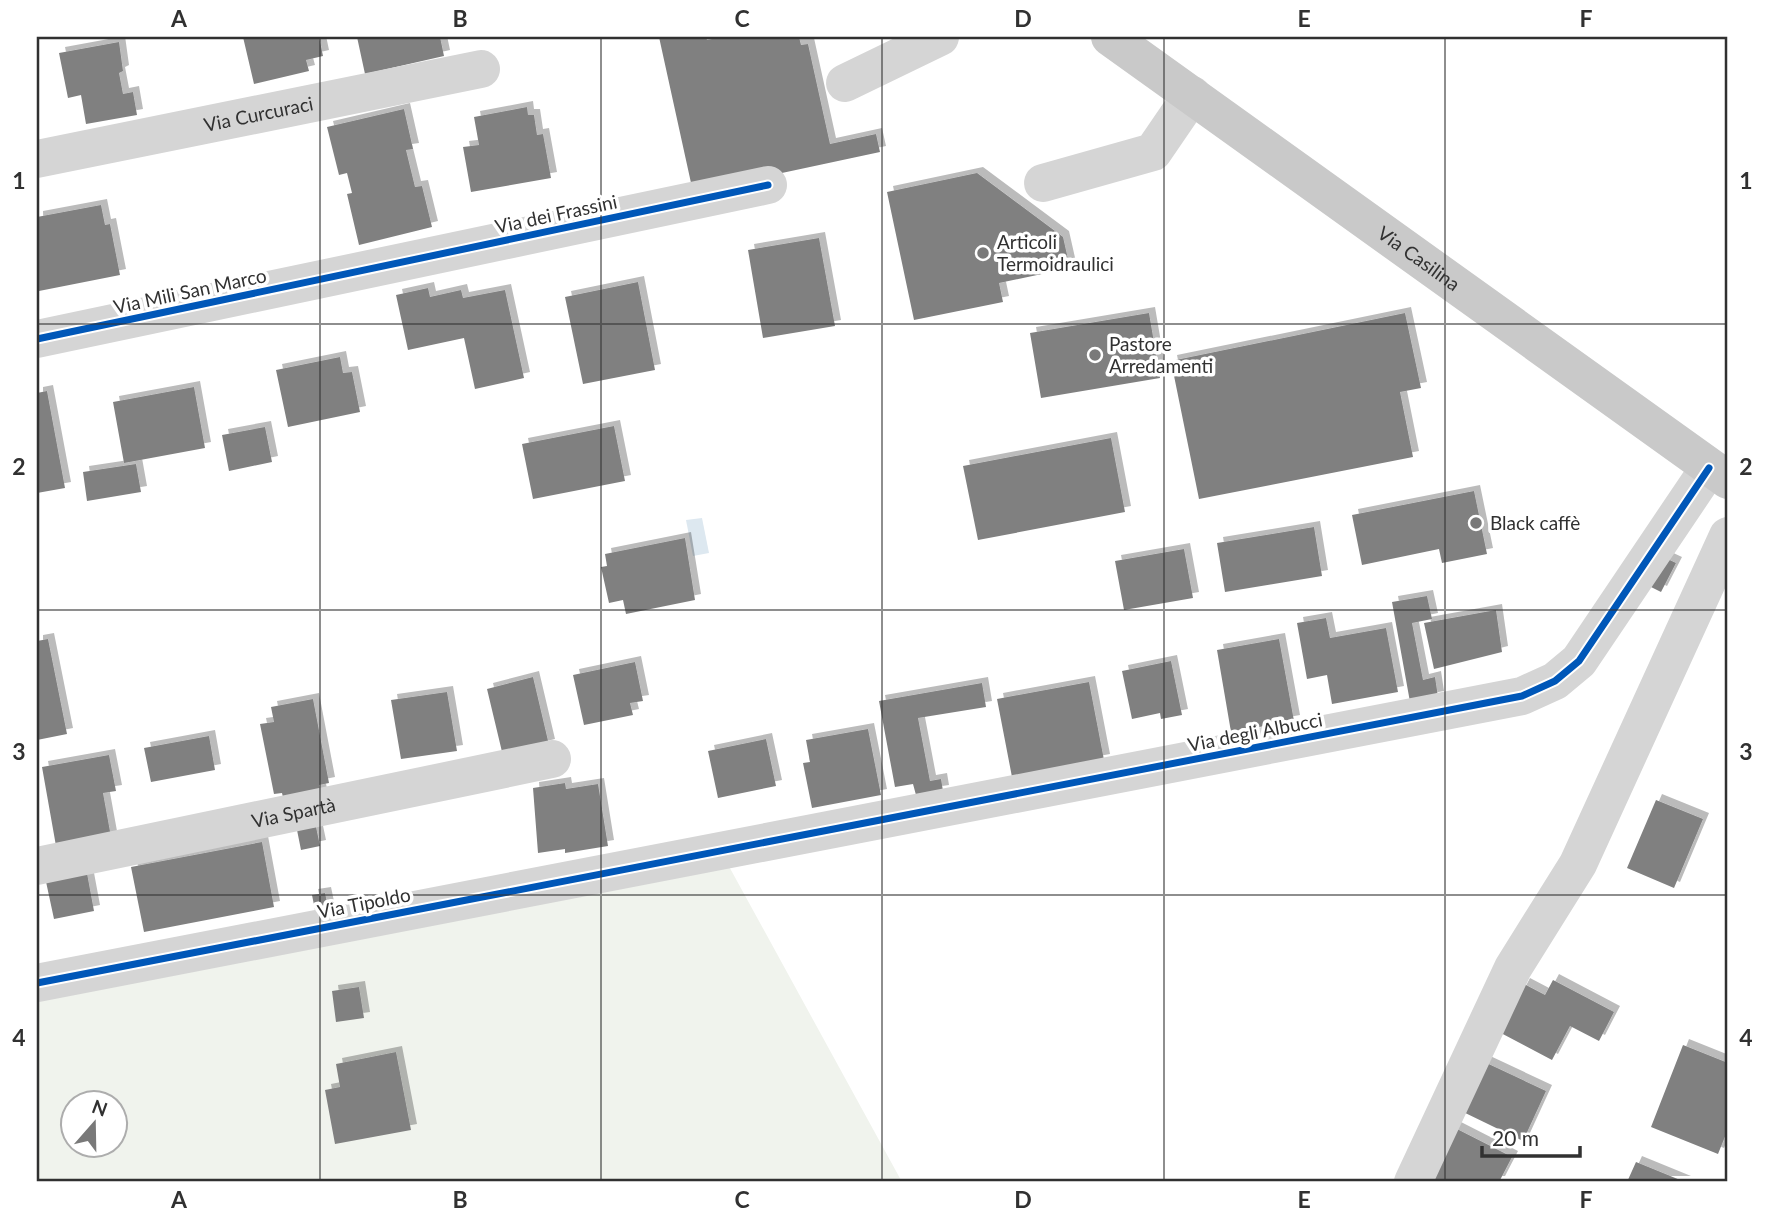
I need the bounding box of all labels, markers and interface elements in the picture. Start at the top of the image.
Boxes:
text: A [170,4,188,32]
text: B [452,4,468,32]
text: C [734,4,750,32]
text: D [1014,4,1032,32]
text: E [1297,4,1311,32]
text: F [1579,4,1593,32]
street label: Via Curcuraci [202,91,315,136]
text: 1 [12,166,26,194]
text: 1 [1739,166,1753,194]
street label: Via dei Frassini [493,189,619,238]
street label: Via Casilina [1373,221,1465,295]
place label: Articoli Termoidraulici [997,230,1114,275]
marker: Articoli Termoidraulici [975,245,991,261]
street label: Via Mili San Marco [111,263,268,318]
place label: Pastore Arredamenti [1109,332,1213,377]
marker: Pastore Arredamenti [1087,347,1103,363]
text: 2 [12,452,26,480]
text: 2 [1739,452,1753,480]
place label: Black caffè [1490,511,1580,534]
marker: Black caffè [1468,515,1484,531]
street label: Via degli Albucci [1186,707,1324,756]
text: 3 [12,737,26,765]
text: 3 [1739,737,1753,765]
street label: Via Spartà [249,792,337,832]
street label: Via Tipoldo [315,882,412,923]
text: 4 [12,1023,26,1051]
text: 4 [1739,1023,1753,1051]
north arrow [60,1090,130,1160]
text: N [89,1094,111,1121]
scale bar [1482,1114,1580,1158]
text: 20 m [1492,1125,1539,1150]
text: A [170,1185,188,1213]
text: B [452,1185,468,1213]
text: C [734,1185,750,1213]
text: D [1014,1185,1032,1213]
text: E [1297,1185,1311,1213]
text: F [1579,1185,1593,1213]

